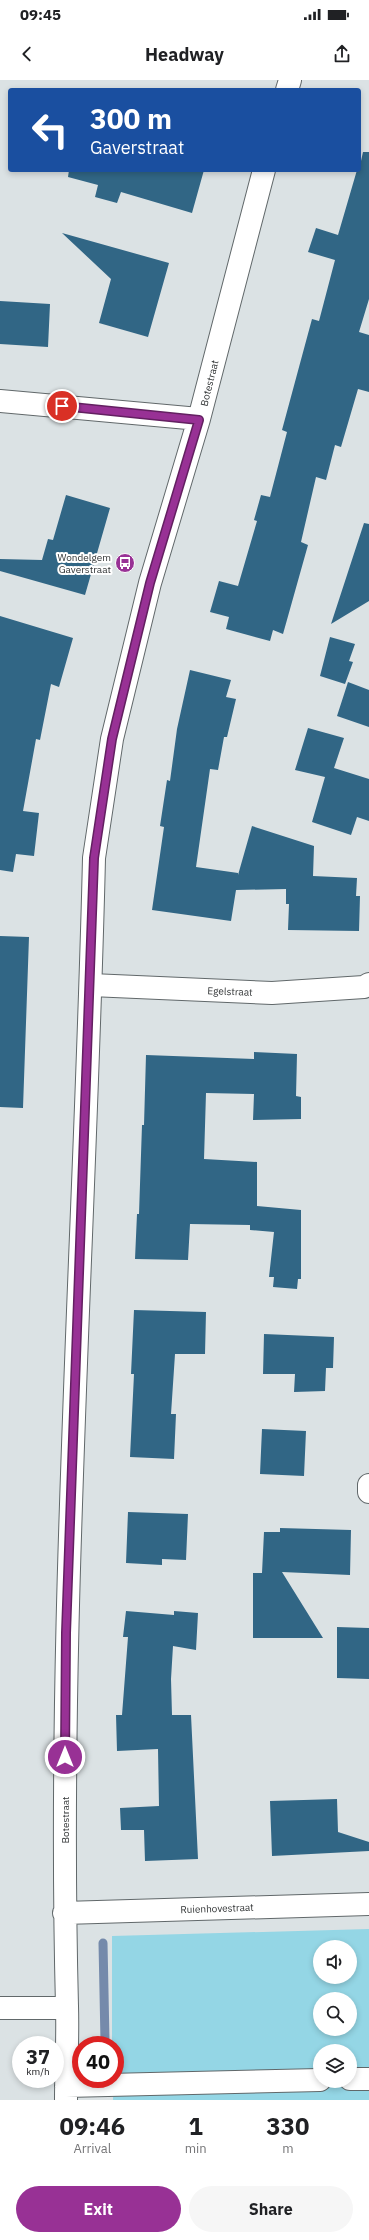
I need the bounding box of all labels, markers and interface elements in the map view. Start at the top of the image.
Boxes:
text: 09:45 [20,5,61,24]
icon: back [16,43,38,65]
text: Headway [145,43,224,66]
icon: share [331,43,353,65]
text: 300 m [90,100,172,137]
icon: left [24,104,76,156]
text: Gaverstraat [90,136,184,159]
street label: Botestraat [197,358,222,408]
pin [45,389,79,423]
icon: arrive [51,395,73,417]
place label: Wondelgem Gaverstraat [58,551,111,576]
bus stop icon: Wondelgem Gaverstraat [114,552,136,574]
street label: Egelstraat [207,984,253,999]
position arrow [44,1736,86,1778]
street label: Botestraat [59,1796,72,1844]
street label: Ruienhovestraat [180,1901,254,1916]
map controls [313,1940,357,2088]
button: sound [313,1940,357,1984]
button: search [313,1992,357,2036]
speed limit sign: 40 [72,2036,124,2088]
text: 37 [26,2043,50,2070]
button: layers [313,2044,357,2088]
text: km/h [26,2065,50,2078]
text: 09:46 [60,2110,125,2142]
text: 1 [188,2110,203,2142]
text: 330 [266,2110,309,2142]
text: Arrival [73,2140,111,2157]
text: min [185,2140,207,2157]
text: m [282,2140,293,2157]
button: Exit [16,2186,181,2232]
button: Share [189,2186,353,2232]

